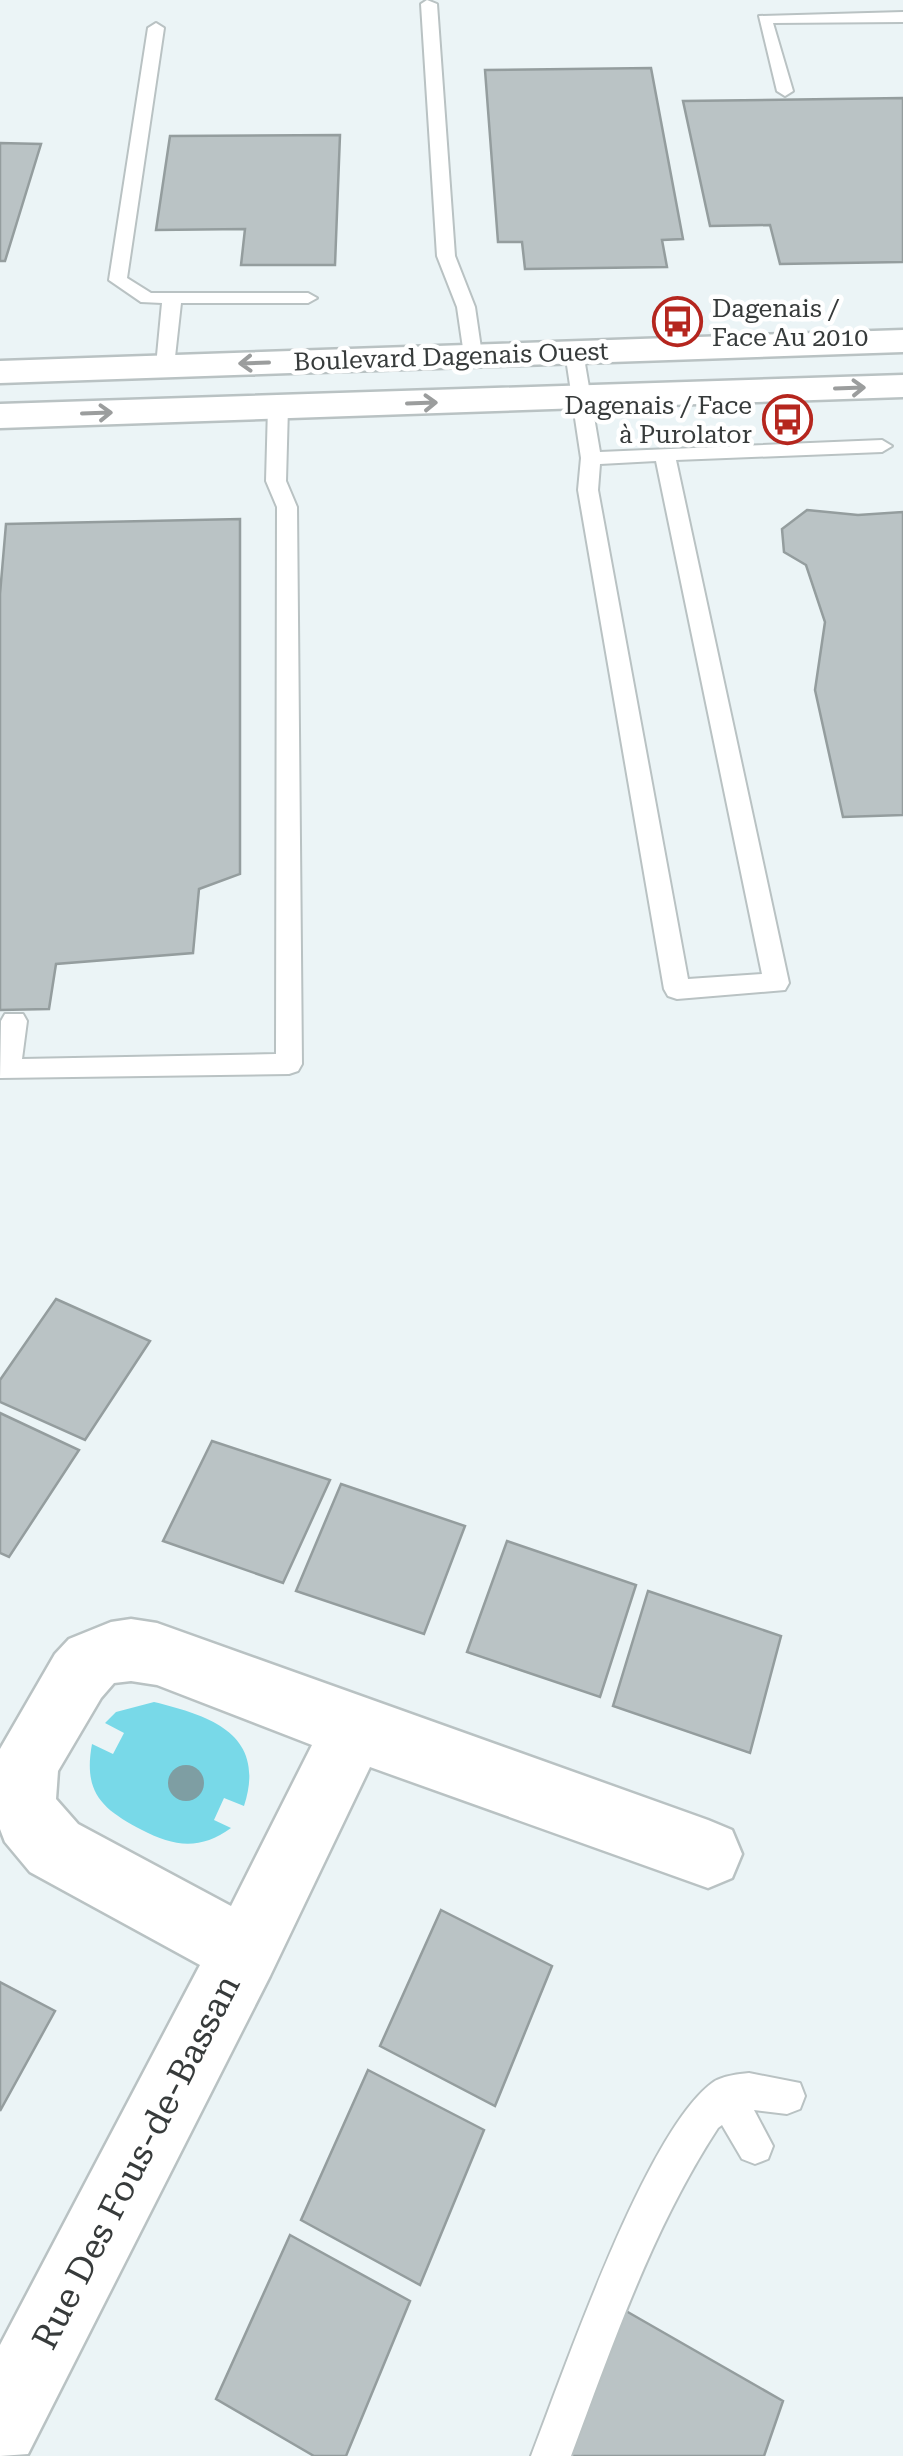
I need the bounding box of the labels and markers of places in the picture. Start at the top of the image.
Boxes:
place label: Dagenais / Face Au 2010 [712,294,868,352]
bus stop icon: Dagenais / Face Au 2010 [651,296,703,348]
place label: Dagenais / Face à Purolator [564,391,752,449]
bus stop icon: Dagenais / Face à Purolator [761,393,813,445]

